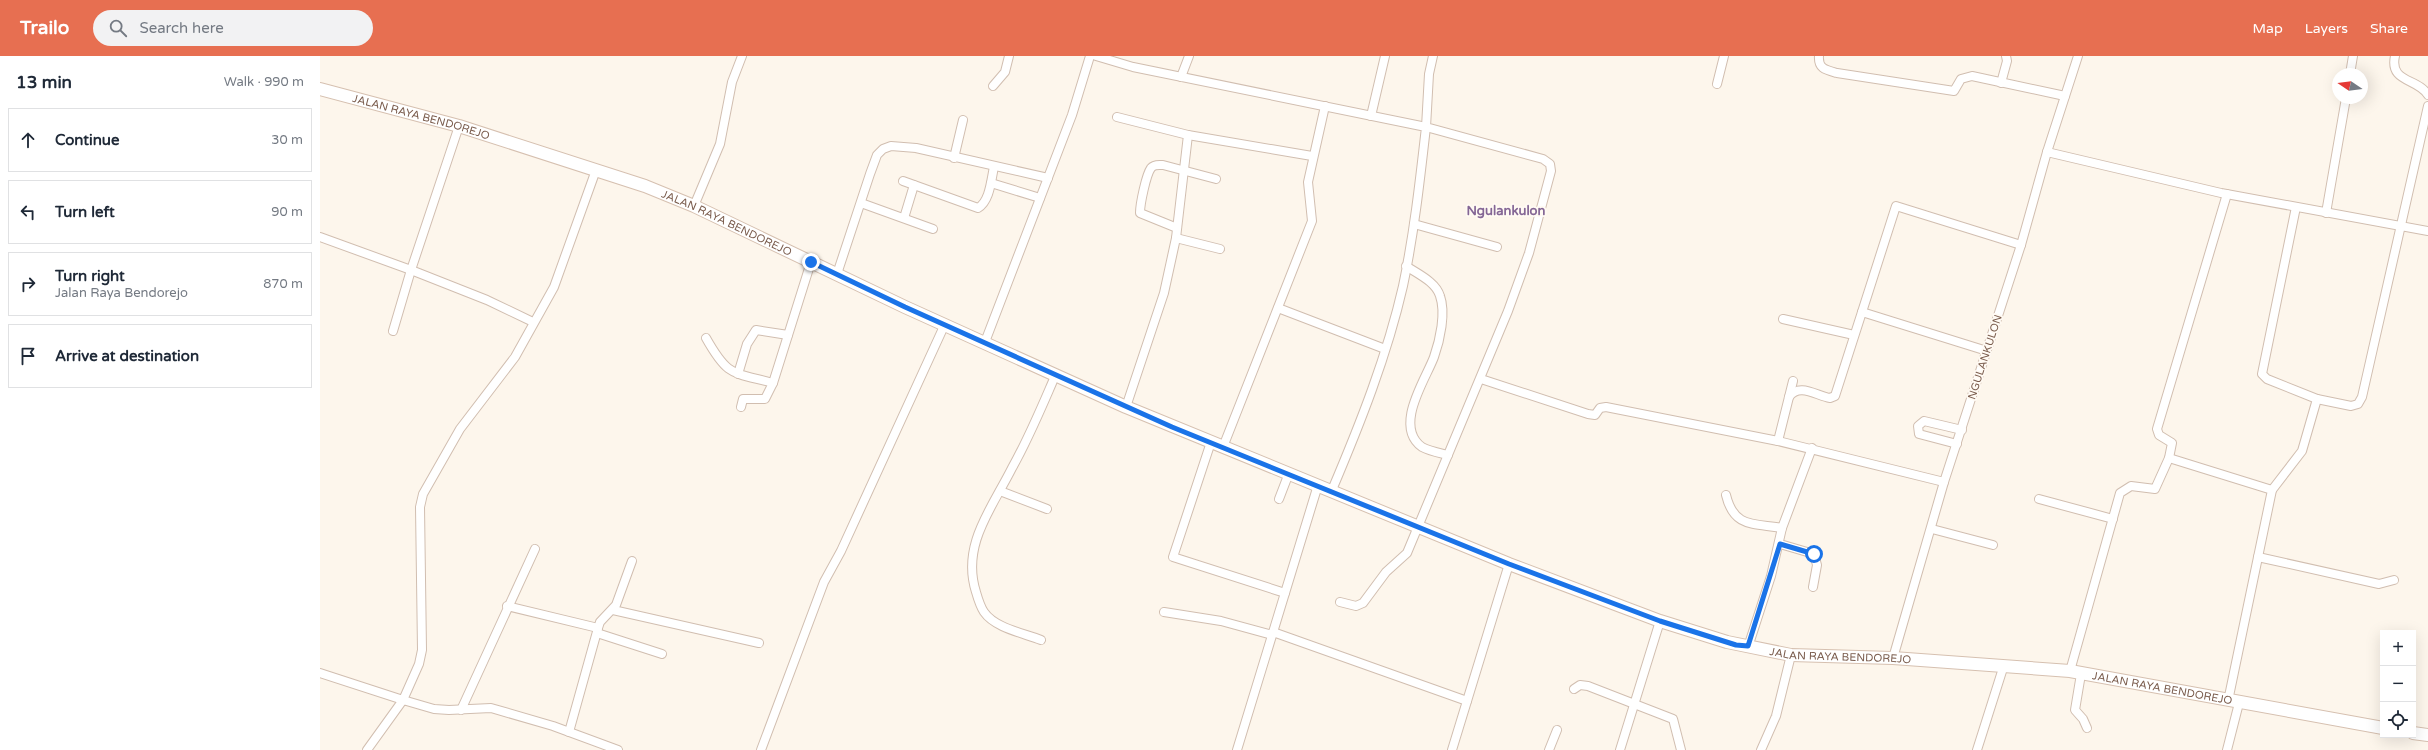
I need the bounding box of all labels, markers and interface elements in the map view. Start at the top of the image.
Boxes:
search box [93,10,373,46]
text: Trailo [20,17,69,39]
icon: search [107,17,129,39]
text: Search here [139,19,224,37]
text: Map [2253,20,2283,37]
text: Layers [2305,20,2348,37]
text: Share [2370,20,2408,37]
north arrow [2332,68,2368,104]
text: 13 min [16,72,72,93]
text: Walk · 990 m [224,74,304,90]
street label: JALAN RAYA BENDOREJO [351,91,492,142]
icon: ahead [17,129,39,151]
text: Continue [55,131,119,149]
text: 30 m [271,132,303,148]
street label: JALAN RAYA BENDOREJO [660,187,794,258]
icon: left [17,201,39,223]
text: Turn left [55,203,115,221]
district label: Ngulankulon [1467,203,1546,219]
text: 90 m [271,204,303,220]
route end [802,253,820,271]
text: Turn right [55,267,125,285]
icon: right [17,273,39,295]
text: 870 m [263,276,303,292]
text: Jalan Raya Bendorejo [55,285,188,301]
street label: NGULANKULON [1965,313,2005,401]
icon: arrive [17,345,39,367]
text: Arrive at destination [55,347,199,365]
route start [1805,545,1823,563]
map controls [2380,630,2416,738]
button: + [2380,630,2416,666]
street label: JALAN RAYA BENDOREJO [1769,644,1912,666]
button: − [2380,666,2416,702]
street label: JALAN RAYA BENDOREJO [2091,669,2233,707]
button: locate [2380,702,2416,738]

